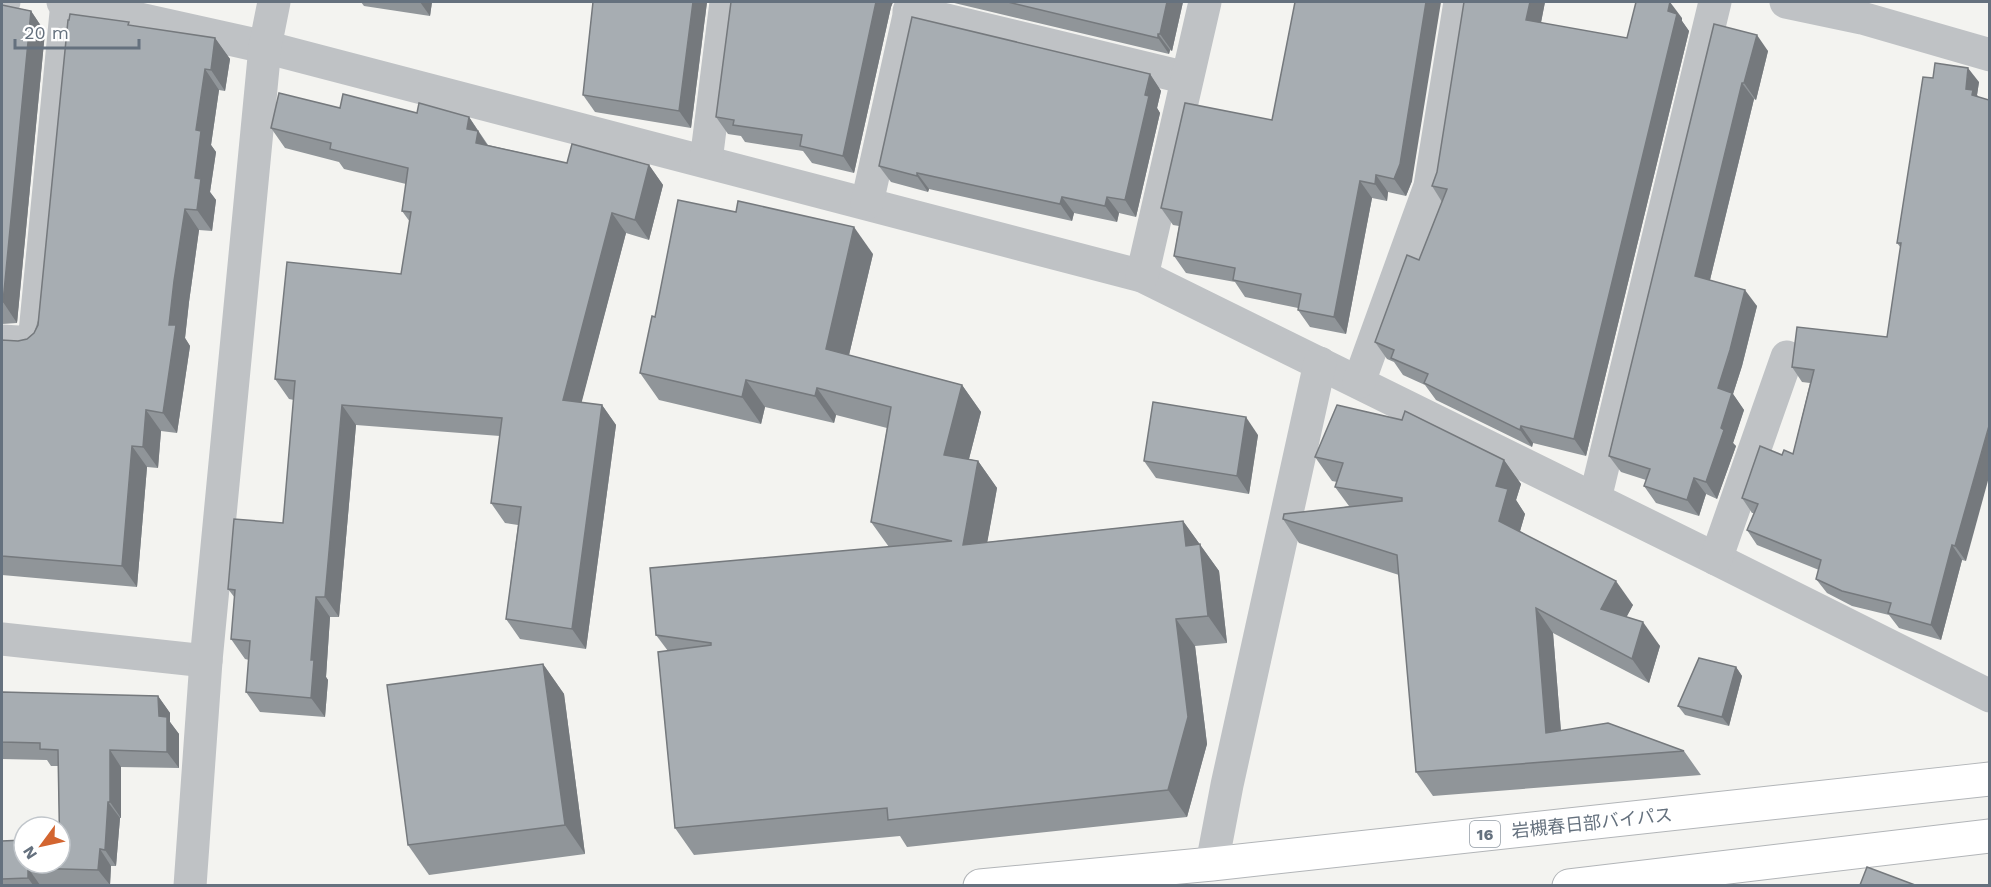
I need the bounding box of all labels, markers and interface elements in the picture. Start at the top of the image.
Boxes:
scale bar [15,12,140,50]
text: 20 m [24,22,69,43]
street label: 岩槻春日部バイパス [1510,804,1673,841]
north arrow [12,815,72,875]
road number: 16 [1470,821,1500,847]
text: N [19,843,41,863]

